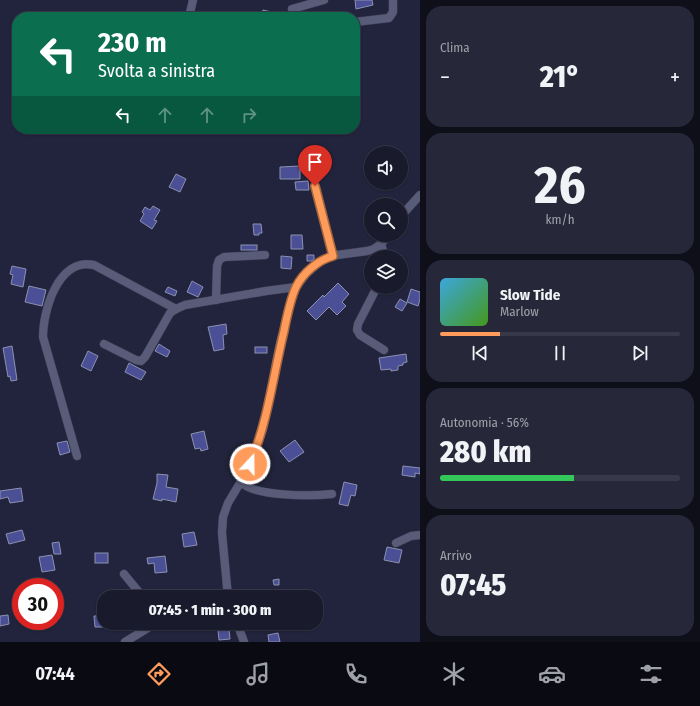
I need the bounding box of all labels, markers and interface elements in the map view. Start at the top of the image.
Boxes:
text: 230 m [98,26,167,59]
icon: left [32,28,84,80]
text: Clima [440,40,470,55]
text: 21° [540,59,580,95]
text: Svolta a sinistra [98,60,215,82]
text: − [440,64,450,91]
text: + [670,64,680,91]
icon: left [112,104,134,126]
icon: ahead [154,104,176,126]
icon: ahead [196,104,218,126]
icon: right [238,104,260,126]
pin [298,145,332,186]
map controls [364,146,408,294]
button: sound [364,146,408,190]
icon: arrive [304,151,326,173]
text: 26 [534,154,586,217]
button: search [364,198,408,242]
text: km/h [546,212,575,227]
button: layers [364,250,408,294]
text: Slow Tide [500,286,560,304]
text: Marlow [500,304,539,319]
icon: previous [469,342,491,364]
icon: pause [549,342,571,364]
icon: next [629,342,651,364]
text: Autonomia · 56% [440,415,529,430]
text: 280 km [440,434,531,470]
position arrow [229,443,271,485]
text: Arrivo [440,548,472,563]
text: 07:45 [440,567,506,603]
speed limit sign: 30 [12,578,64,630]
text: 07:45 · 1 min · 300 m [149,601,271,619]
icon: directions [145,660,173,688]
icon: music [244,660,272,688]
icon: phone [342,660,370,688]
icon: climate [440,660,468,688]
icon: car [538,660,566,688]
icon: filters [637,660,665,688]
text: 07:44 [35,663,75,685]

